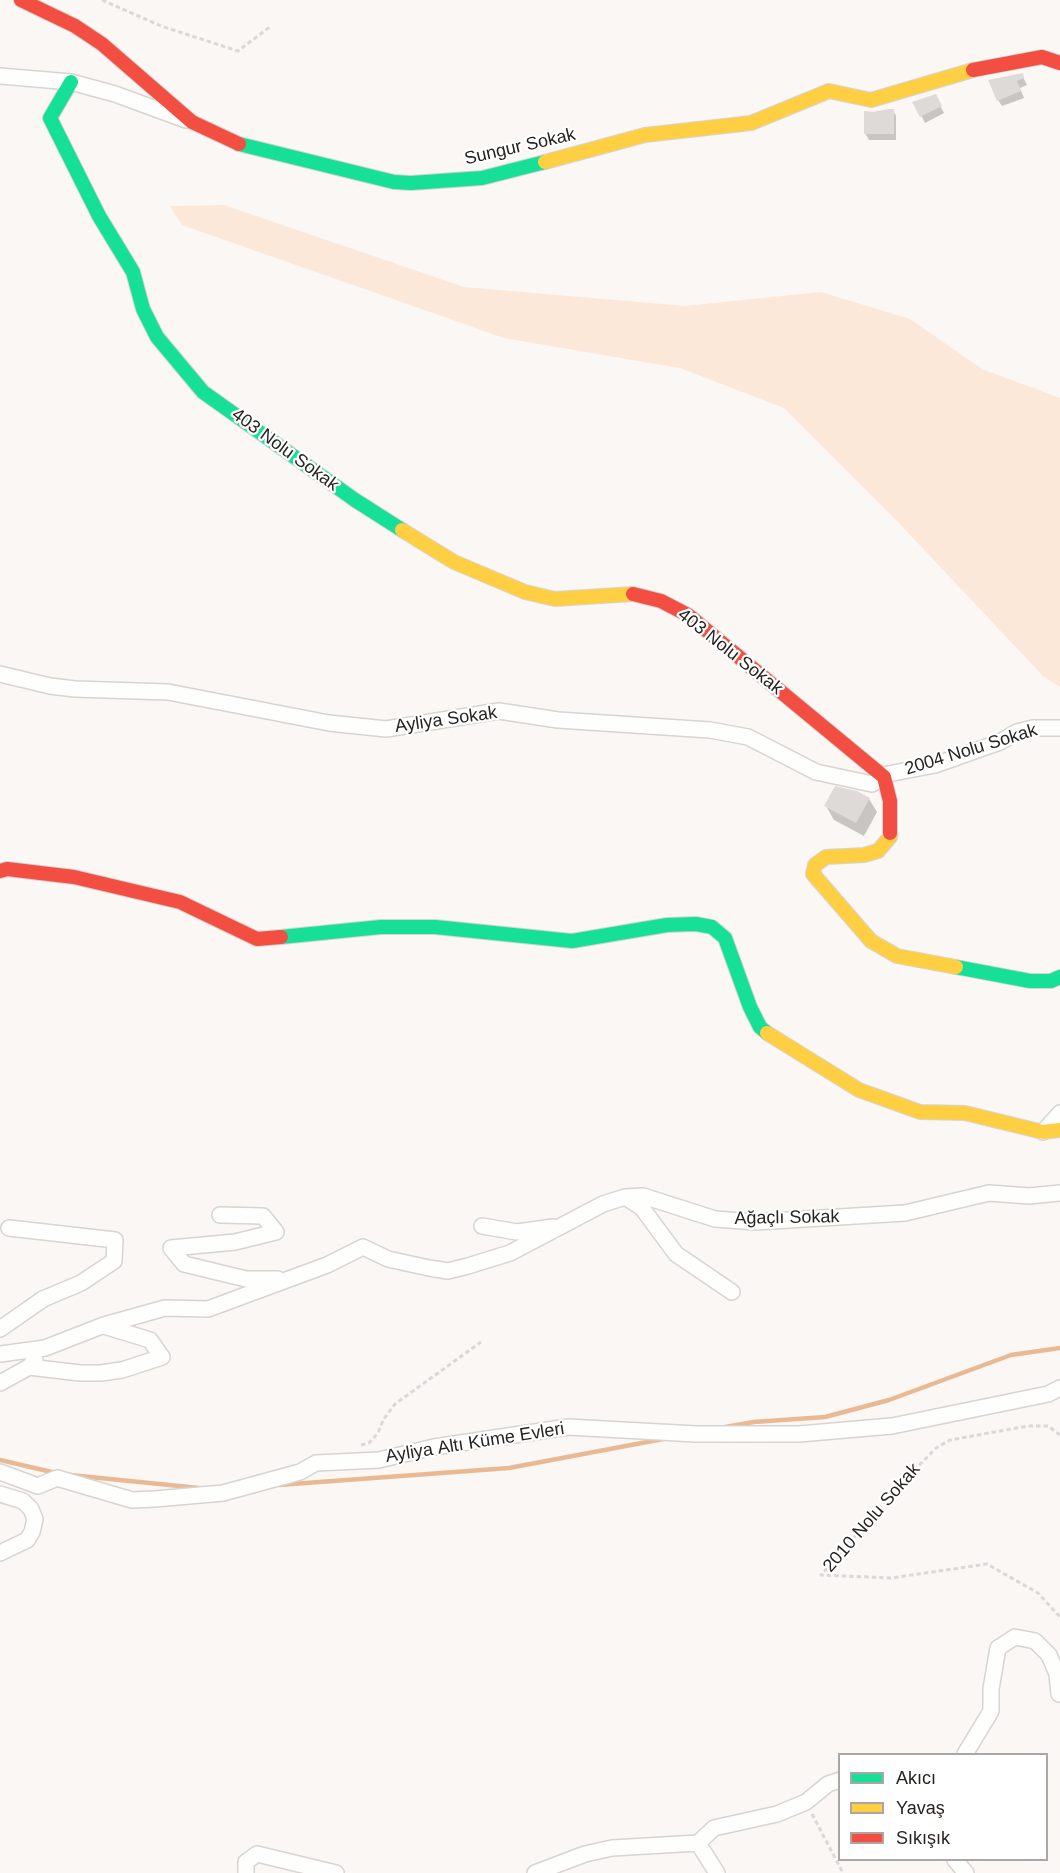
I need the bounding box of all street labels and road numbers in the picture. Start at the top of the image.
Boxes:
street label: Sungur Sokak [462,124,578,170]
street label: 403 Nolu Sokak [227,404,343,496]
street label: 403 Nolu Sokak [673,604,787,700]
street label: Ayliya Sokak [394,702,498,738]
street label: 2004 Nolu Sokak [902,720,1040,780]
street label: Ağaçlı Sokak [734,1206,840,1230]
street label: Ayliya Altı Küme Evleri [384,1418,566,1468]
street label: 2010 Nolu Sokak [819,1459,925,1577]

